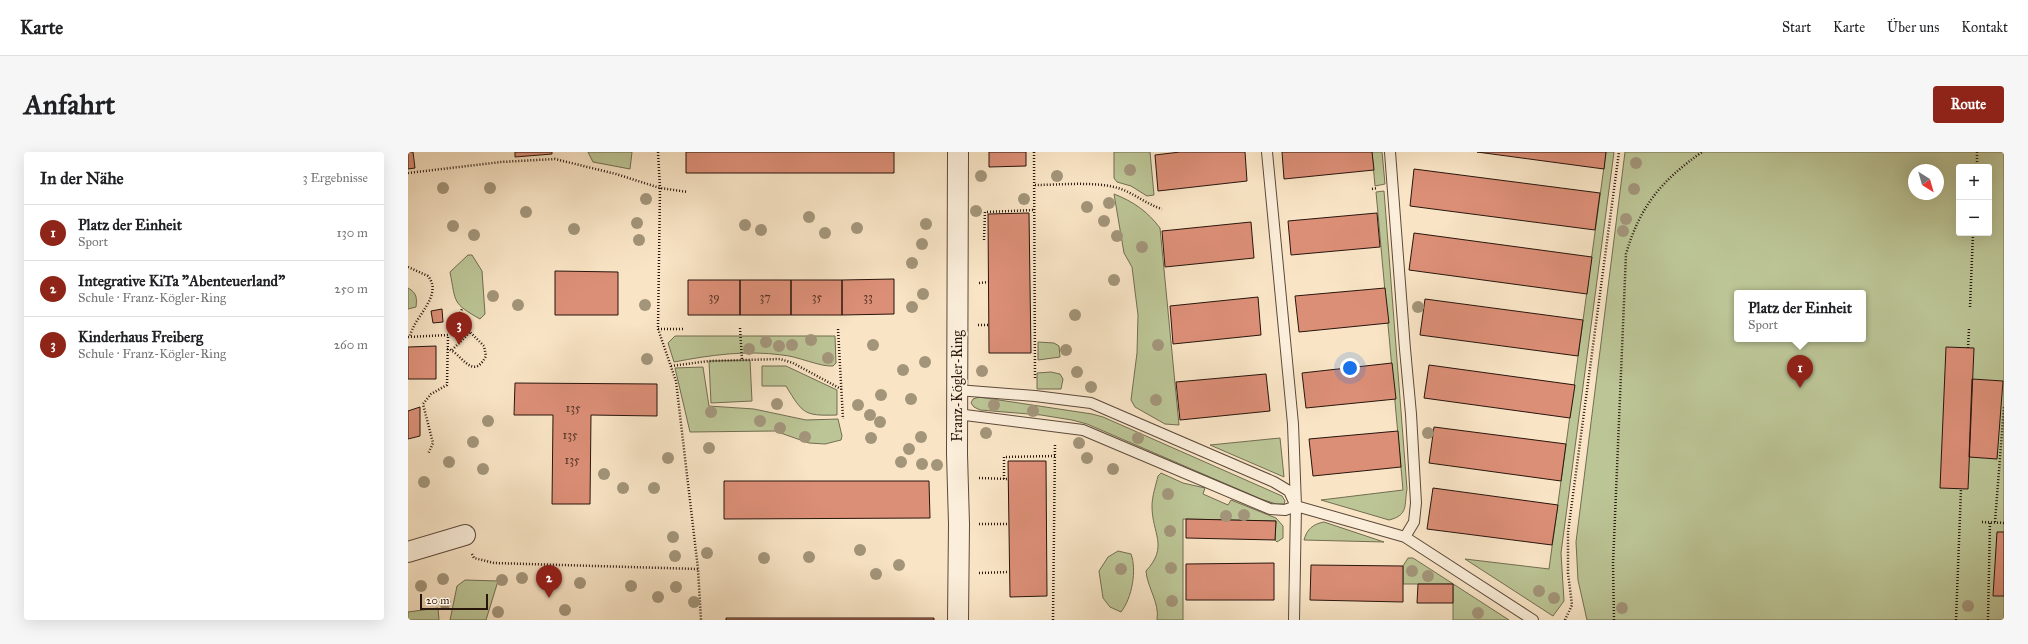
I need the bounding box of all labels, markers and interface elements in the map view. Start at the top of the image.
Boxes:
text: Karte [20,16,63,39]
text: Start [1782,19,1811,36]
text: Karte [1833,19,1865,36]
text: Über uns [1887,19,1939,36]
text: Kontakt [1961,19,2008,36]
button: Route [1933,86,2004,123]
text: Anfahrt [24,87,115,122]
north arrow [1908,164,1944,200]
map controls [1956,164,1992,236]
button: + [1956,164,1992,200]
text: In der Nähe [40,168,124,189]
text: 3 Ergebnisse [303,170,368,186]
button: − [1956,200,1992,236]
text: Platz der Einheit [78,216,182,234]
text: 1 [50,225,56,241]
text: 130 m [336,225,368,241]
text: Sport [78,234,108,250]
text: Integrative KiTa "Abenteuerland" [78,272,285,290]
text: 2 [50,281,56,297]
text: 250 m [334,281,368,297]
text: Schule · Franz-Kögler-Ring [78,290,226,306]
house number: 39 [708,290,720,304]
house number: 37 [759,290,771,304]
house number: 35 [812,290,823,304]
house number: 33 [863,290,873,304]
popup [1734,290,1866,342]
text: Platz der Einheit [1748,299,1852,317]
pin: 3 [446,312,472,345]
text: Sport [1748,317,1778,333]
text: Kinderhaus Freiberg [78,328,203,346]
street label: Franz-Kögler-Ring [949,330,966,442]
text: 3 [50,337,56,353]
text: 260 m [334,337,368,353]
text: Schule · Franz-Kögler-Ring [78,346,226,362]
pin: 1 [1787,355,1813,388]
your location [1340,358,1360,378]
house number: 135 [565,401,581,415]
house number: 135 [562,428,578,442]
house number: 135 [564,453,580,467]
pin: 2 [536,565,562,598]
scale bar [420,592,488,611]
text: 20 m [426,594,449,607]

